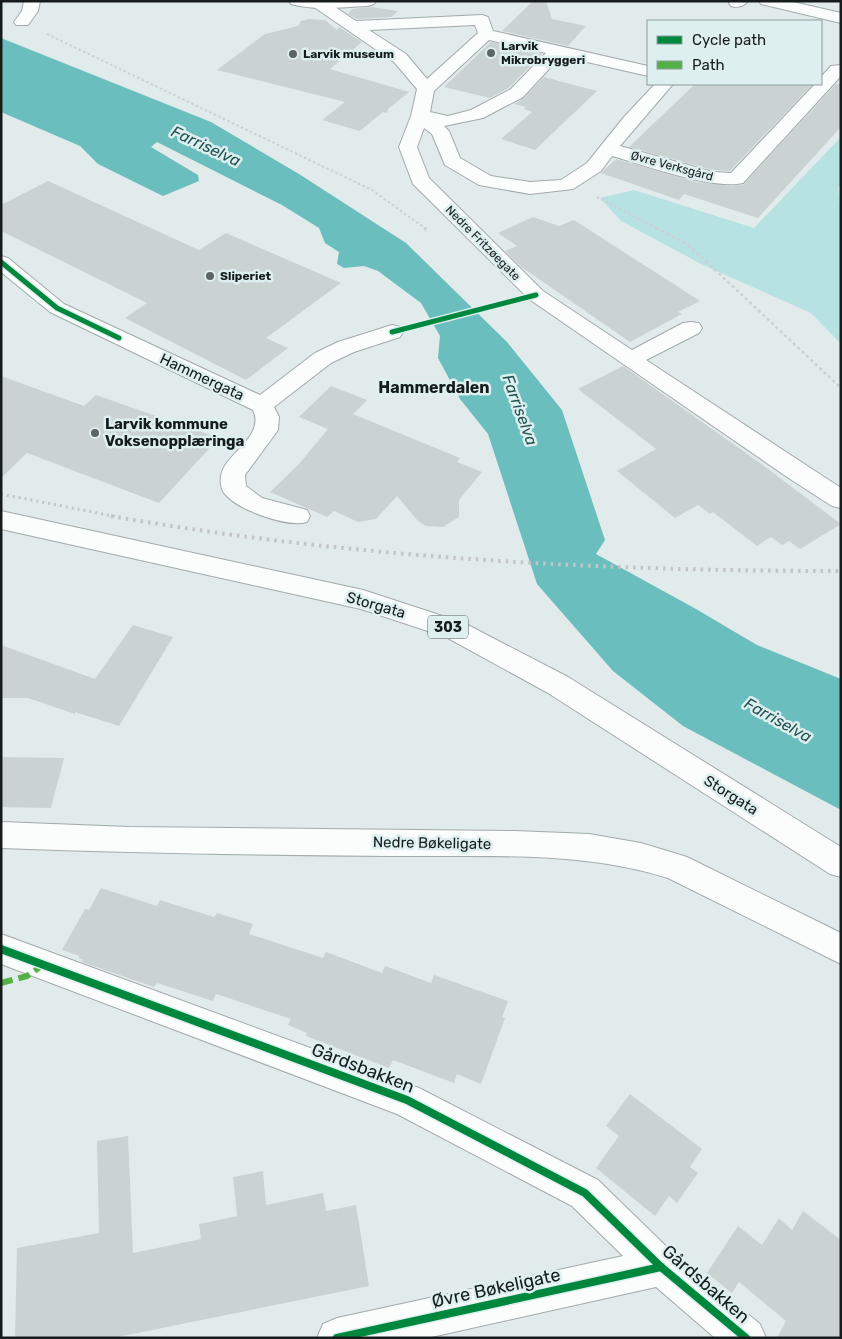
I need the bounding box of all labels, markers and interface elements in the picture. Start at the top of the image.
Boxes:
legend [647,20,822,85]
text: Cycle path [692,31,766,49]
place label: Larvik Mikrobryggeri [501,39,585,67]
place label: Larvik museum [303,47,394,61]
marker: Larvik Mikrobryggeri [485,47,497,59]
marker: Larvik museum [287,48,299,60]
text: Path [692,56,725,74]
water label: Farriselva [168,122,244,170]
street label: Øvre Verksgård [629,148,715,184]
street label: Nedre Fritzøegate [443,203,524,284]
place label: Sliperiet [220,269,272,283]
marker: Sliperiet [204,270,216,282]
street label: Hammergata [157,350,247,404]
water label: Farriselva [498,372,542,448]
district label: Hammerdalen [378,378,490,397]
place label: Larvik kommune Voksenopplæringa [105,415,245,450]
marker: Larvik kommune Voksenopplæringa [89,427,101,439]
street label: Storgata [344,588,408,622]
road number: 303 [428,616,468,638]
water label: Farriselva [741,694,815,746]
street label: Storgata [701,771,761,819]
street label: Nedre Bøkeligate [373,833,491,853]
street label: Gårdsbakken [308,1038,418,1098]
street label: Gårdsbakken [658,1240,754,1328]
street label: Øvre Bøkeligate [430,1264,562,1312]

